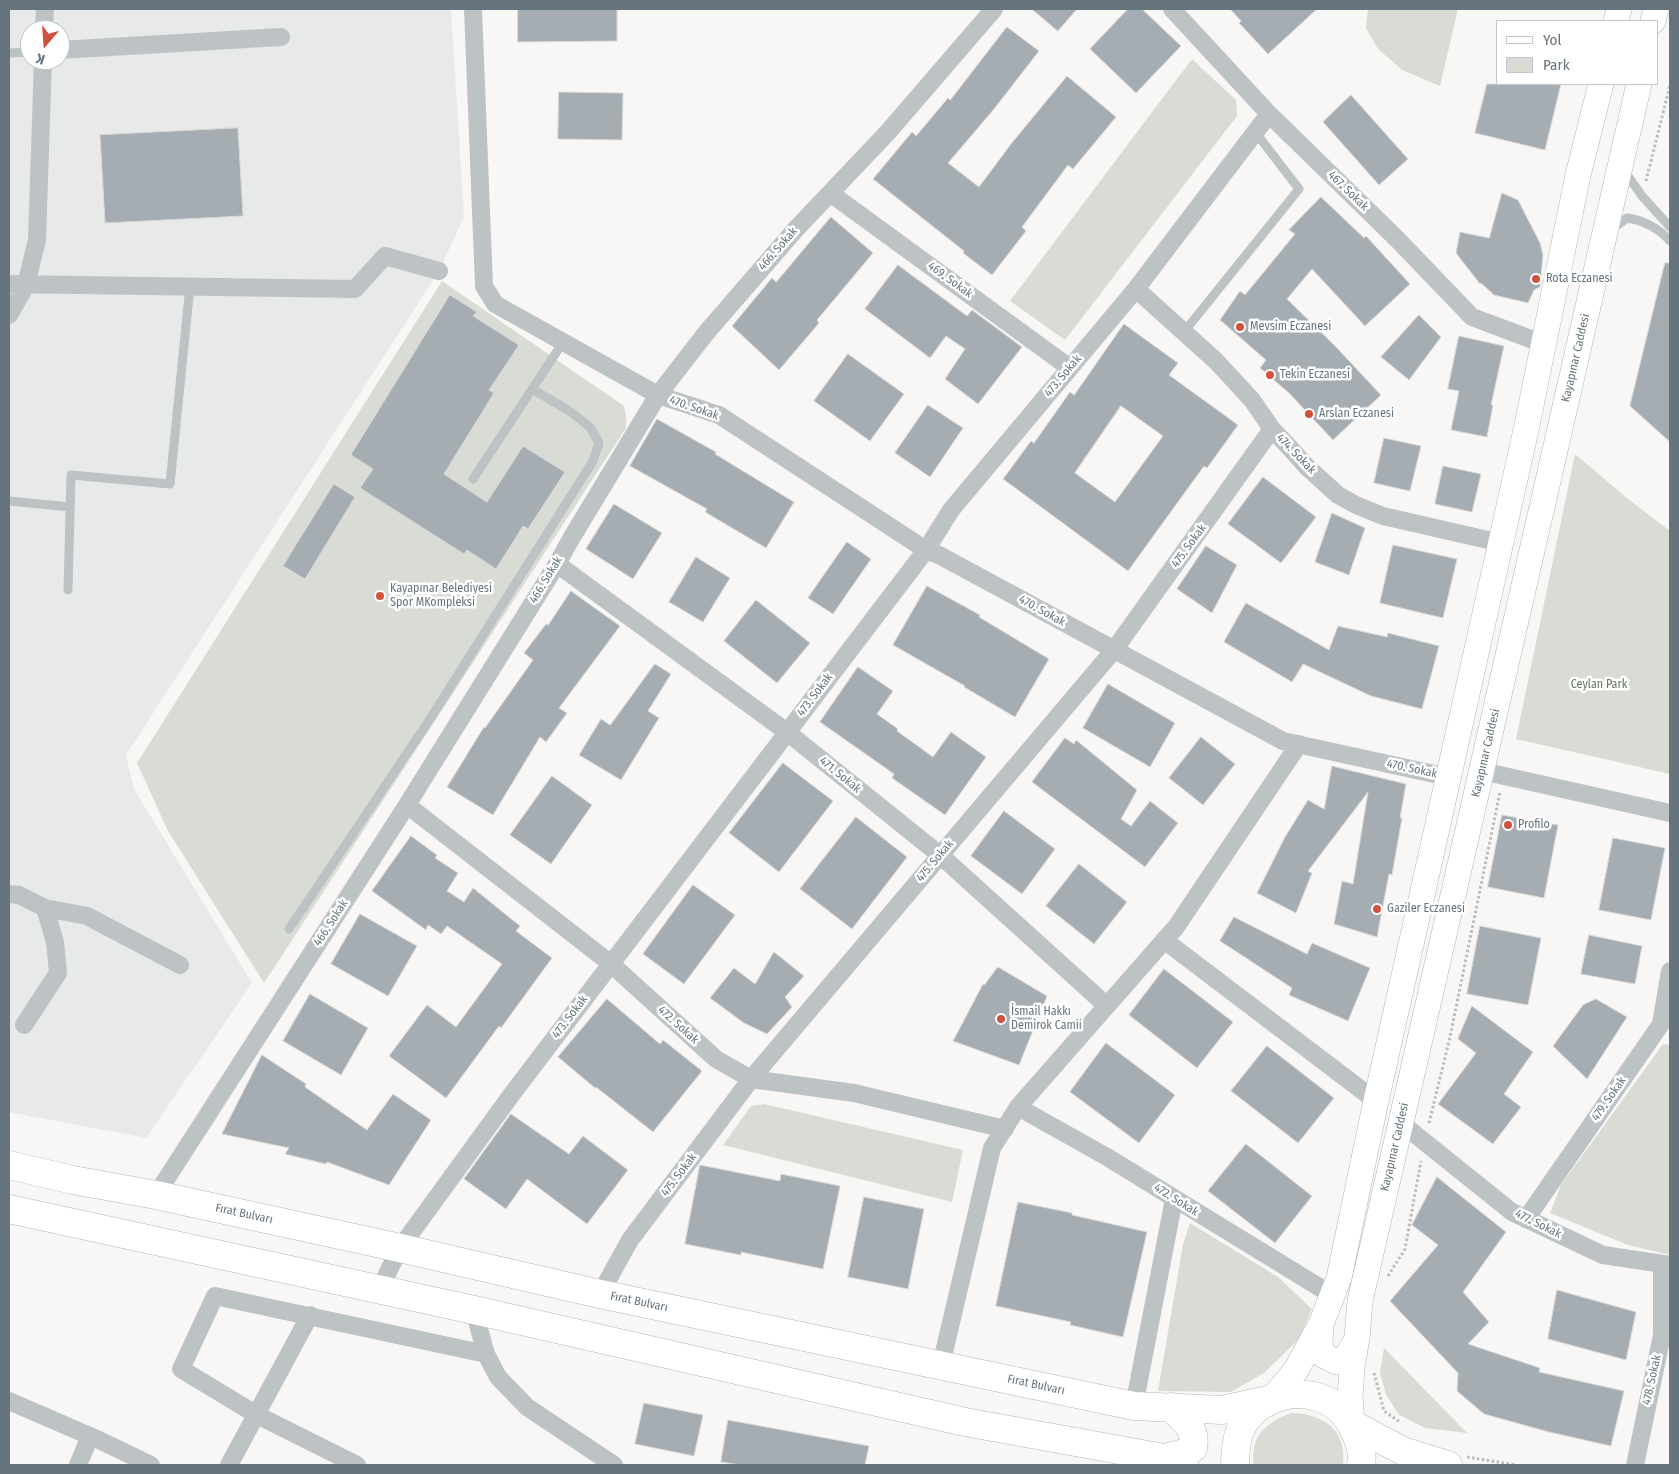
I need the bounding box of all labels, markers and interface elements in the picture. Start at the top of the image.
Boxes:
north arrow [20,20,70,70]
legend [1496,20,1659,85]
text: Yol [1543,31,1561,49]
text: K [34,49,47,68]
text: Park [1543,56,1570,74]
street label: 467. Sokak [1325,168,1371,214]
street label: 466. Sokak [755,225,801,273]
street label: 469. Sokak [925,259,975,301]
place label: Rota Eczanesi [1546,272,1613,286]
marker: Rota Eczanesi [1530,273,1542,285]
street label: Kayapınar Caddesi [1559,312,1593,404]
place label: Mevsim Eczanesi [1250,320,1331,334]
marker: Mevsim Eczanesi [1234,321,1246,333]
street label: 473. Sokak [1041,352,1085,400]
place label: Tekin Eczanesi [1280,368,1350,382]
marker: Tekin Eczanesi [1264,369,1276,381]
street label: 470. Sokak [668,393,720,423]
place label: Arslan Eczanesi [1319,407,1394,421]
marker: Arslan Eczanesi [1303,408,1315,420]
street label: 474. Sokak [1273,431,1319,477]
street label: 475. Sokak [1168,521,1210,571]
street label: 466. Sokak [526,554,566,606]
place label: Kayapınar Belediyesi Spor MKompleksi [390,582,492,610]
marker: Kayapınar Belediyesi Spor MKompleksi [374,590,386,602]
street label: 470. Sokak [1016,592,1068,630]
street label: 473. Sokak [794,671,836,719]
park label: Ceylan Park [1571,678,1627,692]
street label: Kayapınar Caddesi [1469,707,1503,799]
street label: 471. Sokak [816,754,864,796]
street label: 470. Sokak [1386,757,1438,781]
place label: Profilo [1518,818,1550,832]
marker: Profilo [1502,819,1514,831]
street label: 475. Sokak [913,837,957,885]
street label: 466. Sokak [311,897,351,949]
place label: Gaziler Eczanesi [1387,902,1465,916]
marker: Gaziler Eczanesi [1371,903,1383,915]
street label: 473. Sokak [549,993,591,1041]
street label: 472. Sokak [655,1003,701,1047]
place label: İsmail Hakkı Demirok Camii [1011,1005,1082,1033]
marker: İsmail Hakkı Demirok Camii [995,1013,1007,1025]
street label: 479. Sokak [1589,1074,1629,1124]
street label: Kayapınar Caddesi [1378,1101,1412,1193]
street label: 475. Sokak [658,1151,700,1199]
street label: 472. Sokak [1151,1181,1201,1219]
street label: Fırat Bulvarı [214,1201,274,1227]
street label: 477. Sokak [1512,1207,1564,1241]
street label: Fırat Bulvarı [609,1289,669,1315]
street label: 478. Sokak [1640,1354,1664,1406]
street label: Fırat Bulvarı [1006,1372,1066,1398]

